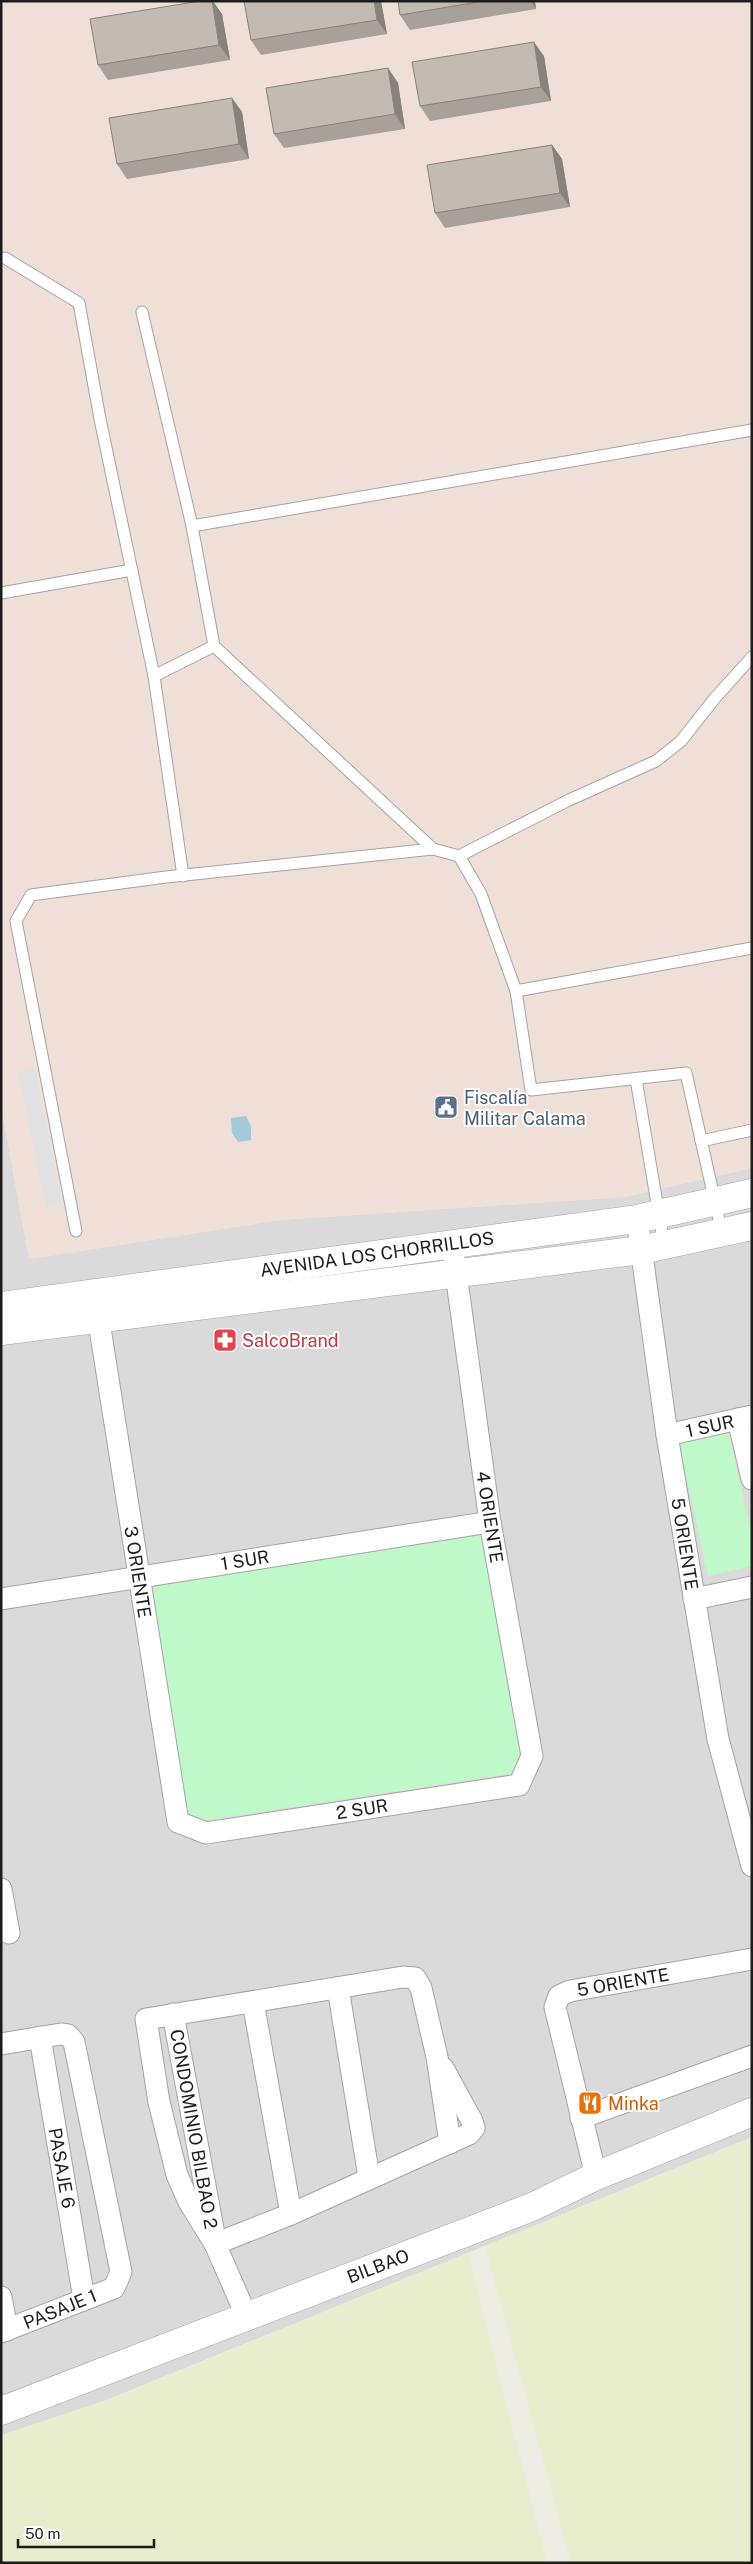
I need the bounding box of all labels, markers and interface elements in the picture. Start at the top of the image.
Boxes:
place label: Fiscalía Militar Calama [464,1087,586,1129]
public building icon: Fiscalía Militar Calama [433,1094,459,1120]
street label: AVENIDA LOS CHORRILLOS [259,1227,495,1281]
pharmacy icon: SalcoBrand [212,1327,238,1353]
place label: SalcoBrand [242,1330,339,1351]
street label: 1 SUR [684,1411,736,1441]
street label: 4 ORIENTE [472,1469,508,1565]
street label: 5 ORIENTE [667,1496,703,1592]
street label: 3 ORIENTE [120,1524,156,1620]
street label: 1 SUR [219,1546,271,1574]
street label: 2 SUR [335,1795,389,1823]
street label: 5 ORIENTE [575,1964,671,2000]
street label: CONDOMINIO BILBAO 2 [166,2028,222,2230]
restaurant icon: Minka [577,2090,603,2116]
place label: Minka [608,2093,659,2114]
street label: PASAJE 6 [45,2126,79,2210]
street label: BILBAO [344,2245,412,2287]
street label: PASAJE 1 [20,2285,100,2333]
scale bar [18,2516,154,2548]
text: 50 m [25,2525,60,2542]

